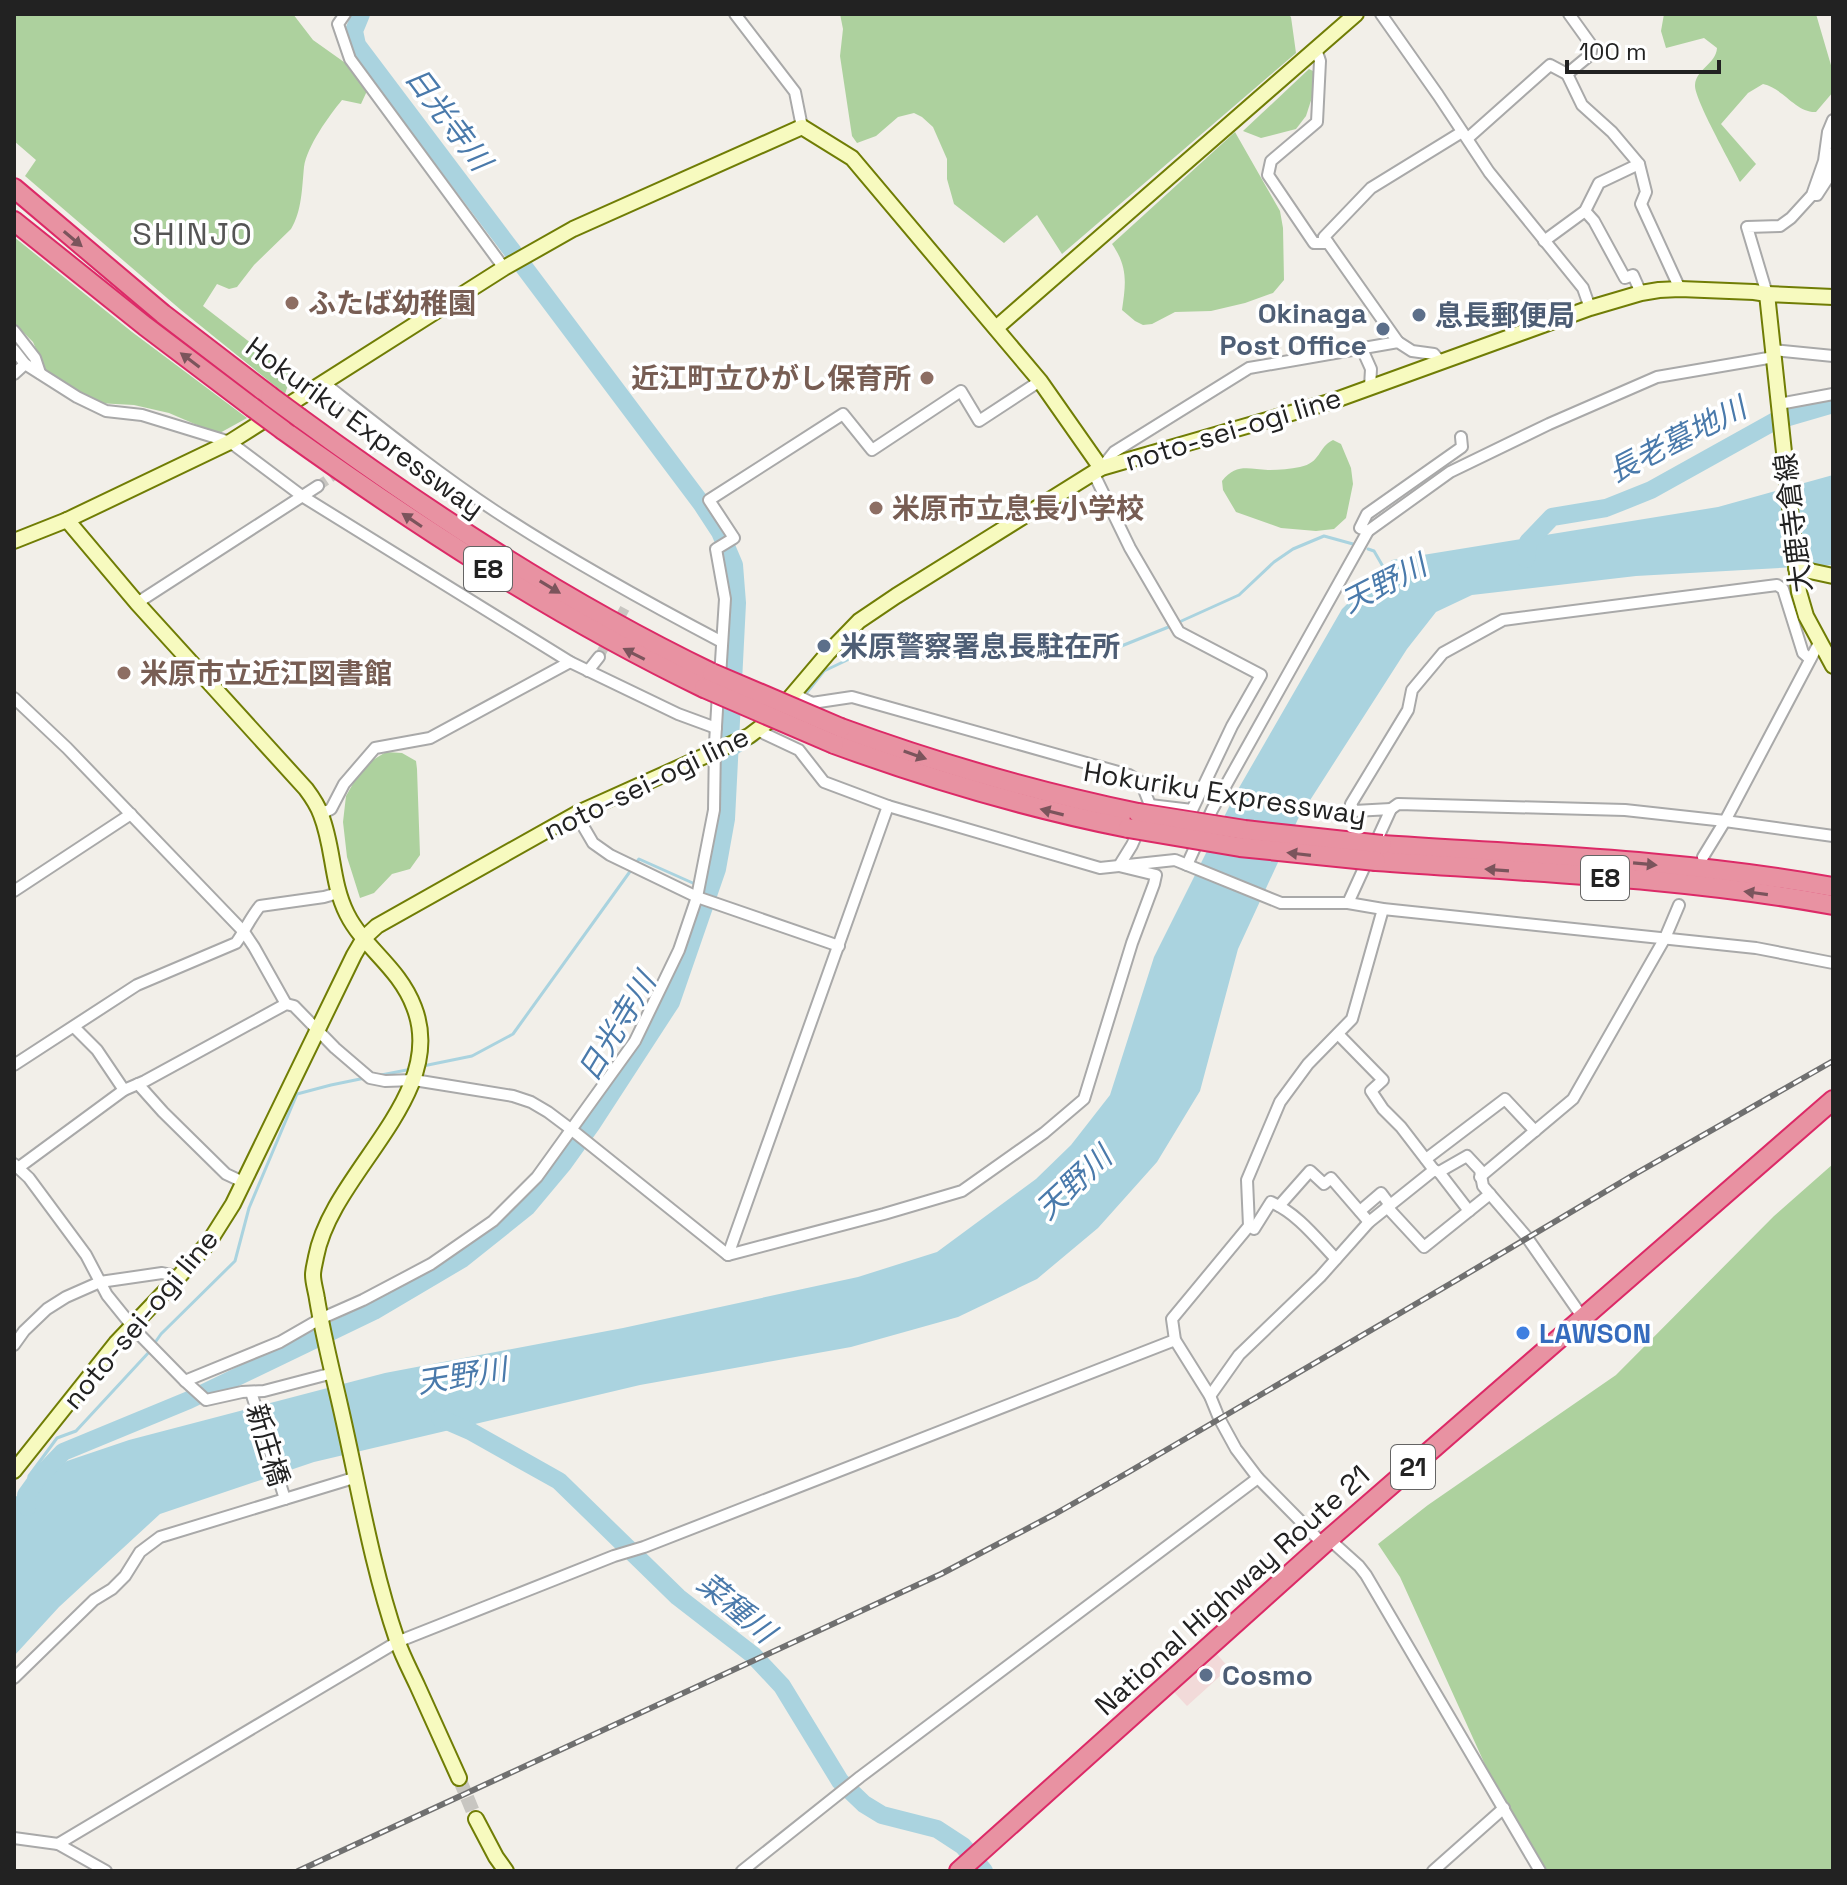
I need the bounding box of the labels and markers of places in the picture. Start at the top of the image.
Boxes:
place label: ふたば幼稚園 [308,285,476,321]
marker: ふたば幼稚園 [283,294,301,312]
place label: Okinaga Post Office [1220,295,1367,363]
place label: 息長郵便局 [1435,297,1575,333]
marker: 息長郵便局 [1410,306,1428,324]
marker: Okinaga Post Office [1374,320,1392,338]
place label: 近江町立ひがし保育所 [631,360,911,396]
marker: 近江町立ひがし保育所 [918,369,936,387]
place label: 米原市立息長小学校 [892,490,1144,526]
marker: 米原市立息長小学校 [867,499,885,517]
place label: 米原警察署息長駐在所 [840,628,1120,664]
marker: 米原警察署息長駐在所 [815,637,833,655]
place label: 米原市立近江図書館 [140,655,392,691]
marker: 米原市立近江図書館 [115,664,133,682]
place label: LAWSON [1539,1315,1651,1351]
marker: LAWSON [1514,1324,1532,1342]
place label: Cosmo [1222,1657,1313,1693]
marker: Cosmo [1197,1666,1215,1684]

